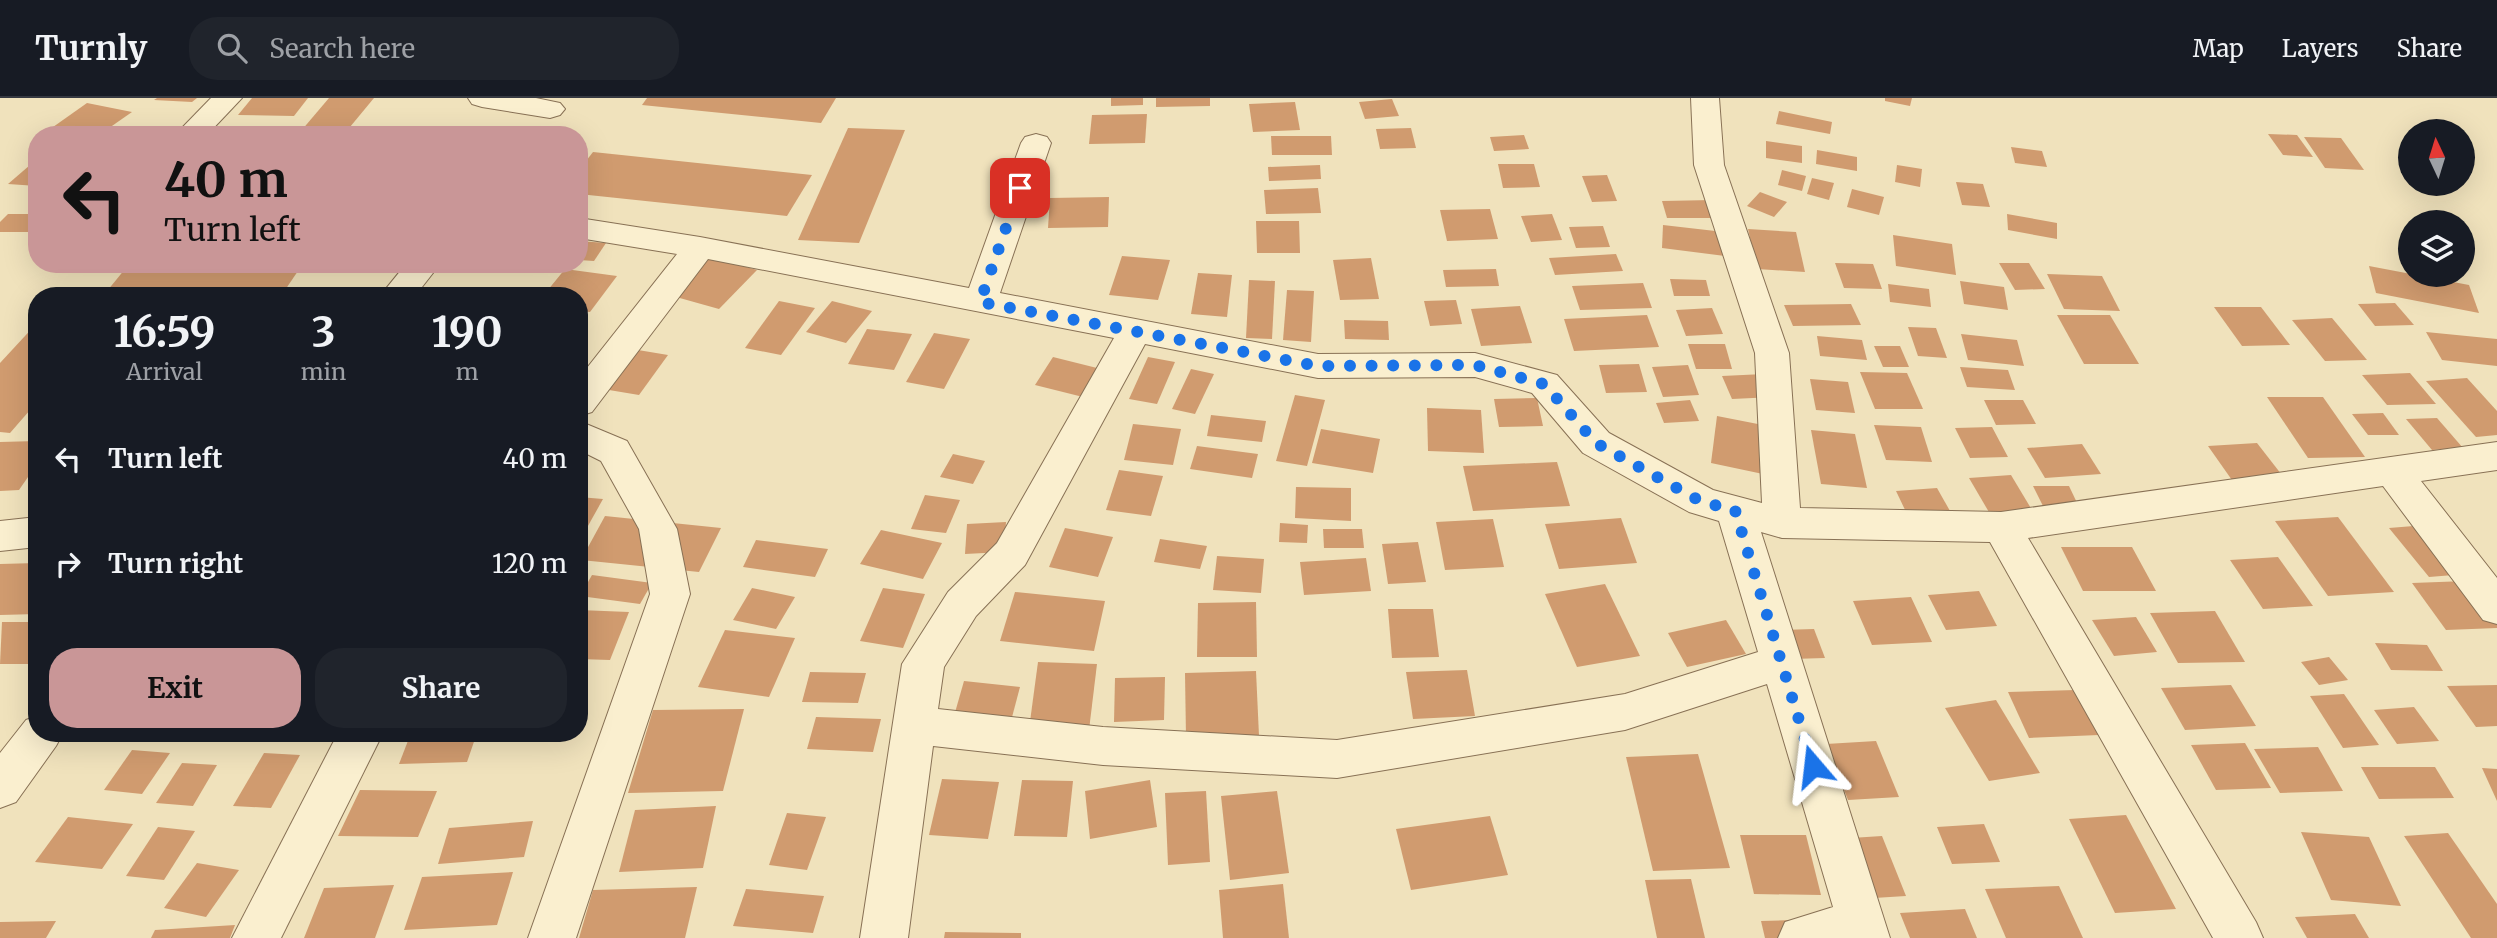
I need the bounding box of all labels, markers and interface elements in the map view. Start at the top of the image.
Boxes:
search box [189,17,679,80]
text: Turnly [35,28,147,69]
icon: search [213,29,251,67]
text: Search here [269,32,415,65]
text: Map [2193,33,2244,64]
text: Layers [2282,33,2358,64]
text: Share [2396,33,2462,64]
north arrow [2398,119,2474,196]
map controls [2398,119,2475,287]
text: 40 m [164,149,288,210]
icon: left [49,154,140,245]
pin [990,158,1050,218]
icon: arrive [1001,169,1039,207]
text: Turn left [164,210,301,250]
button: layers [2398,210,2475,287]
text: 16:59 [113,306,215,358]
text: 3 [311,306,336,358]
text: 190 [432,306,503,358]
text: Arrival [126,357,203,386]
text: min [301,357,346,386]
text: m [456,357,479,386]
icon: left [49,440,87,478]
text: Turn left [108,442,222,475]
text: 40 m [503,442,567,475]
icon: right [49,545,87,583]
text: Turn right [108,547,243,580]
text: 120 m [492,547,567,580]
button: Exit [49,648,301,728]
button: Share [315,648,567,728]
position arrow [1776,729,1850,803]

